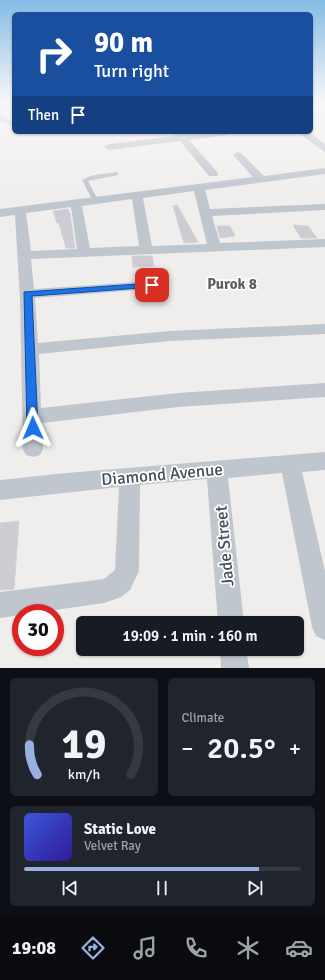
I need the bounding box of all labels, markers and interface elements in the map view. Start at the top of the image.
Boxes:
text: 90 m [94,26,153,60]
icon: right [28,28,80,80]
text: Turn right [94,60,169,82]
icon: arrive [67,104,89,126]
text: Then [28,106,59,124]
pin [135,268,169,302]
icon: arrive [141,274,163,296]
district label: Purok 8 [207,275,257,293]
position arrow [12,407,54,449]
street label: Diamond Avenue [100,459,224,490]
street label: Jade Street [210,505,239,587]
speed limit sign: 30 [12,604,64,656]
text: 19:09 · 1 min · 160 m [123,627,257,645]
text: Climate [182,710,224,726]
text: 19 [61,719,106,770]
text: 20.5° [207,730,275,767]
text: − [182,735,193,762]
text: + [289,735,301,762]
text: km/h [68,766,100,783]
text: Static Love [84,820,156,838]
text: Velvet Ray [84,838,141,854]
icon: previous [59,877,81,899]
icon: pause [151,877,173,899]
icon: next [244,877,266,899]
icon: directions [79,934,107,962]
icon: music [131,934,159,962]
icon: phone [182,934,210,962]
icon: climate [234,934,262,962]
icon: car [285,934,313,962]
text: 19:08 [12,937,56,959]

